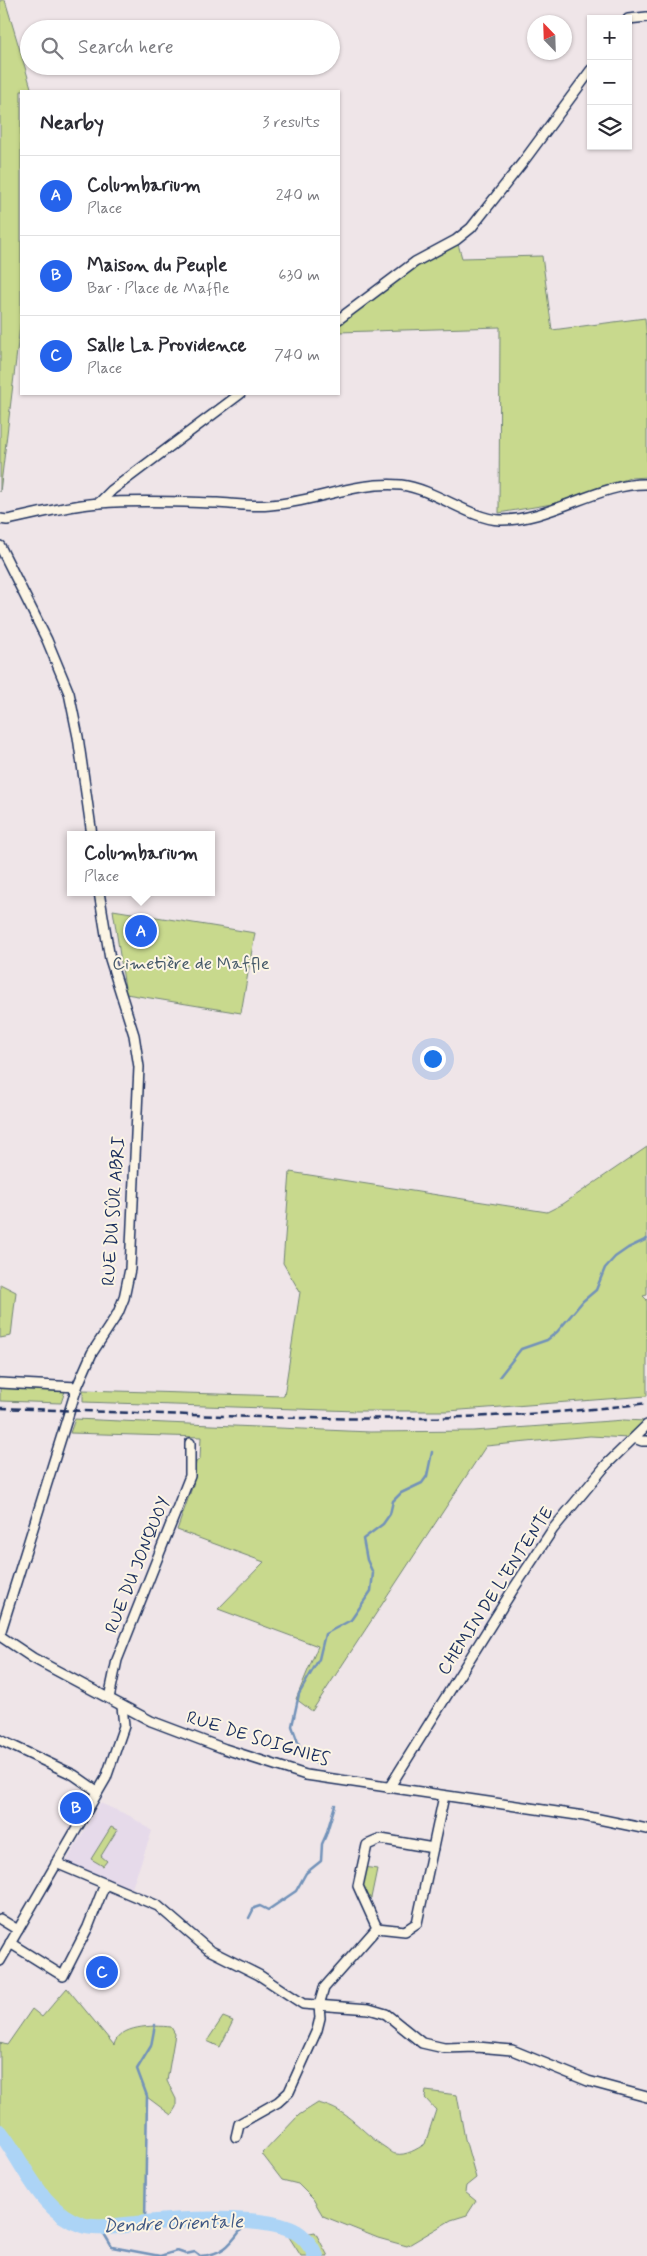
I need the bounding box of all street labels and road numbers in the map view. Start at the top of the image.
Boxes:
street label: RUE DU SÛR ABRI [97,1135,131,1287]
street label: RUE DU JONQUOY [100,1493,176,1637]
street label: CHEMIN DE L'ENTENTE [432,1502,560,1680]
street label: RUE DE SOIGNIES [183,1706,333,1772]

